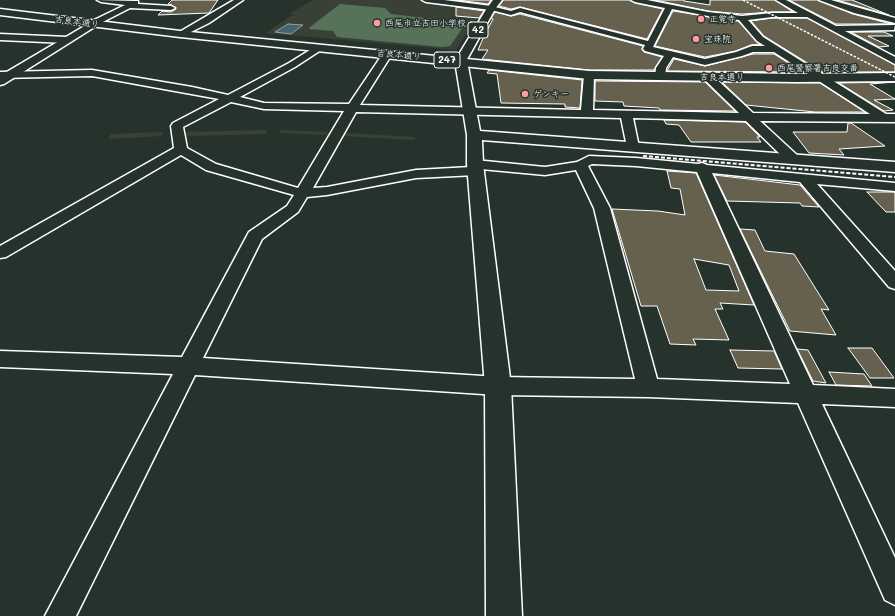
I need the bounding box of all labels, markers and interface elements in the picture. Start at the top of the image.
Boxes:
street label: 吉良本通り [54,14,100,30]
marker: 正覚寺 [696,14,706,24]
place label: 正覚寺 [709,14,736,24]
marker: 西尾市立吉田小学校 [372,18,382,28]
place label: 西尾市立吉田小学校 [385,18,466,28]
road number: 42 [468,22,488,38]
marker: 宝珠院 [691,34,701,44]
place label: 宝珠院 [704,34,731,44]
street label: 吉良本通り [376,48,422,62]
road number: 247 [434,52,460,68]
marker: 西尾警察署吉良交番 [764,63,774,73]
place label: 西尾警察署吉良交番 [777,63,858,73]
street label: 吉良本通り [700,72,744,82]
marker: ゲンキー [520,89,530,99]
place label: ゲンキー [533,89,569,99]

